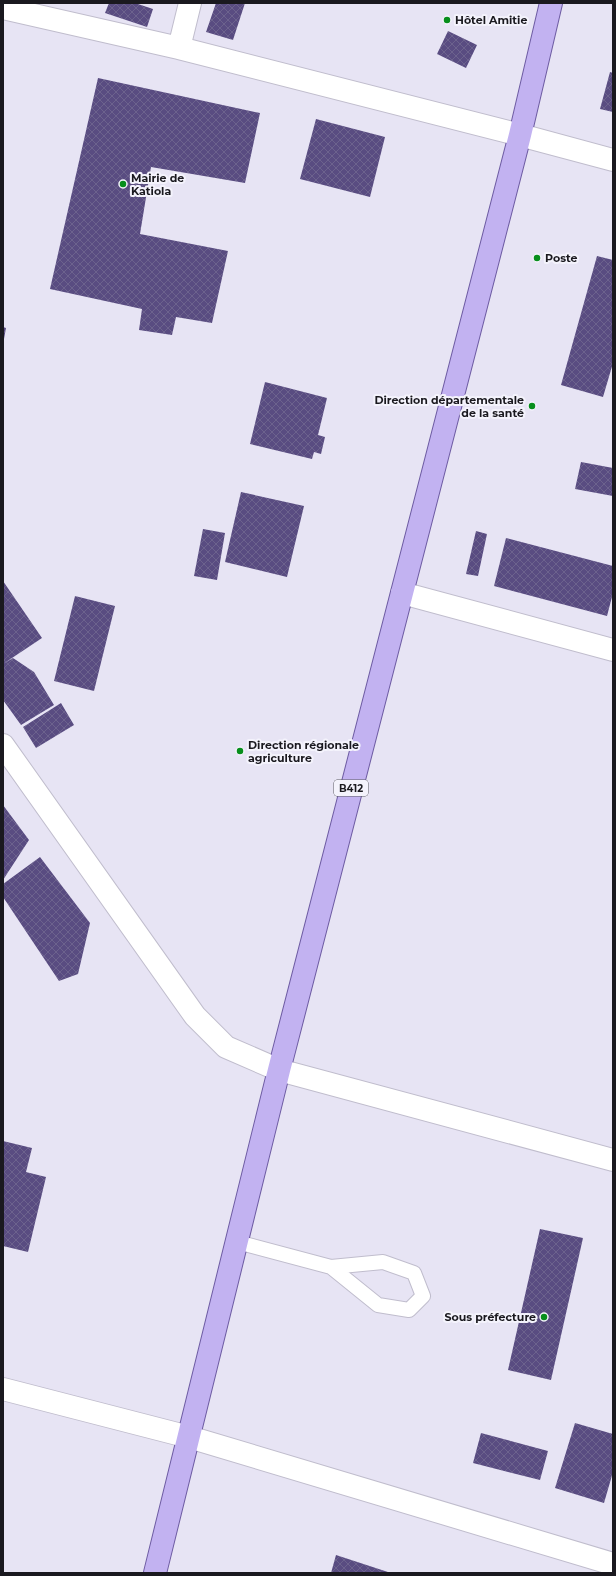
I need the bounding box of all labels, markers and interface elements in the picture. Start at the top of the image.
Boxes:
place label: Hôtel Amitie [455,13,527,27]
marker: Hôtel Amitie [442,15,452,25]
place label: Mairie de Katiola [131,171,184,198]
marker: Mairie de Katiola [118,179,128,189]
place label: Poste [545,251,578,265]
marker: Poste [532,253,542,263]
place label: Direction départementale de la santé [374,393,524,420]
marker: Direction départementale de la santé [527,401,537,411]
place label: Direction régionale agriculture [248,738,359,765]
marker: Direction régionale agriculture [235,746,245,756]
road number: B412 [334,780,368,796]
place label: Sous préfecture [444,1310,536,1324]
marker: Sous préfecture [539,1312,549,1322]

